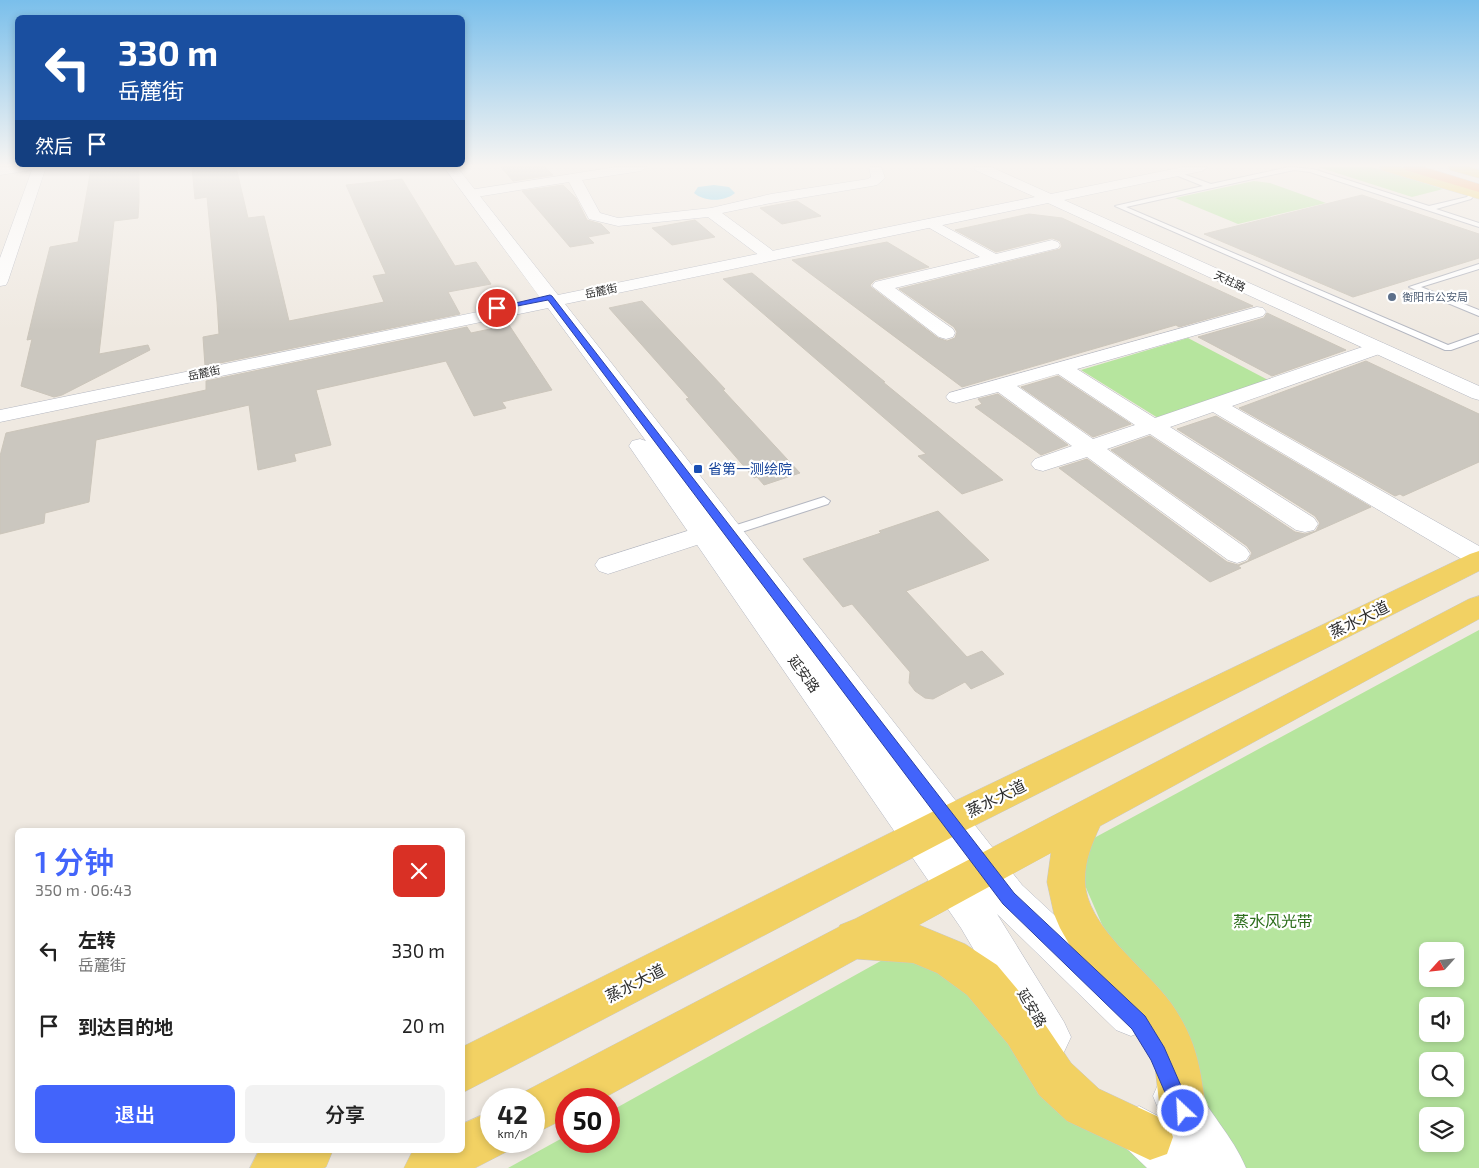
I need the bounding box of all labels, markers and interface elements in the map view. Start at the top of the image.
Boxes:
text: 330 m [118,31,218,73]
icon: left [35,35,100,100]
text: 岳麓街 [118,77,184,103]
icon: arrive [83,130,111,158]
text: 然后 [35,134,73,157]
street label: 天柱路 [1213,268,1248,293]
street label: 岳麓街 [583,281,618,300]
pin [476,287,518,329]
place label: 衡阳市公安局 [1402,290,1468,303]
marker: 衡阳市公安局 [1386,291,1398,303]
icon: arrive [483,294,511,322]
street label: 岳麓街 [186,363,221,382]
place label: 省第一测绘院 [708,460,792,477]
marker: 省第一测绘院 [692,463,704,475]
street label: 蒸水大道 [1326,596,1392,641]
street label: 延安路 [785,652,824,696]
street label: 蒸水大道 [963,775,1029,820]
text: 1 分钟 [35,843,114,879]
button: close [393,845,445,897]
text: 350 m · 06:43 [35,880,132,899]
park label: 蒸水风光带 [1233,911,1313,930]
text: 左转 [78,928,116,951]
icon: left [35,937,63,965]
text: 330 m [392,939,445,962]
north arrow [1419,942,1464,988]
map controls [1419,942,1464,1152]
text: 岳麓街 [78,955,126,974]
street label: 蒸水大道 [602,960,668,1006]
street label: 延安路 [1014,985,1051,1030]
button: sound [1419,997,1464,1042]
icon: arrive [35,1012,63,1040]
text: 20 m [402,1014,445,1037]
text: 到达目的地 [78,1015,173,1038]
button: search [1419,1052,1464,1097]
position arrow [1156,1084,1208,1136]
button: 退出 [35,1085,235,1143]
button: 分享 [245,1085,445,1143]
speed limit sign: 50 [555,1088,620,1153]
text: 42 [497,1099,528,1129]
button: layers [1419,1107,1464,1152]
text: km/h [498,1126,527,1140]

